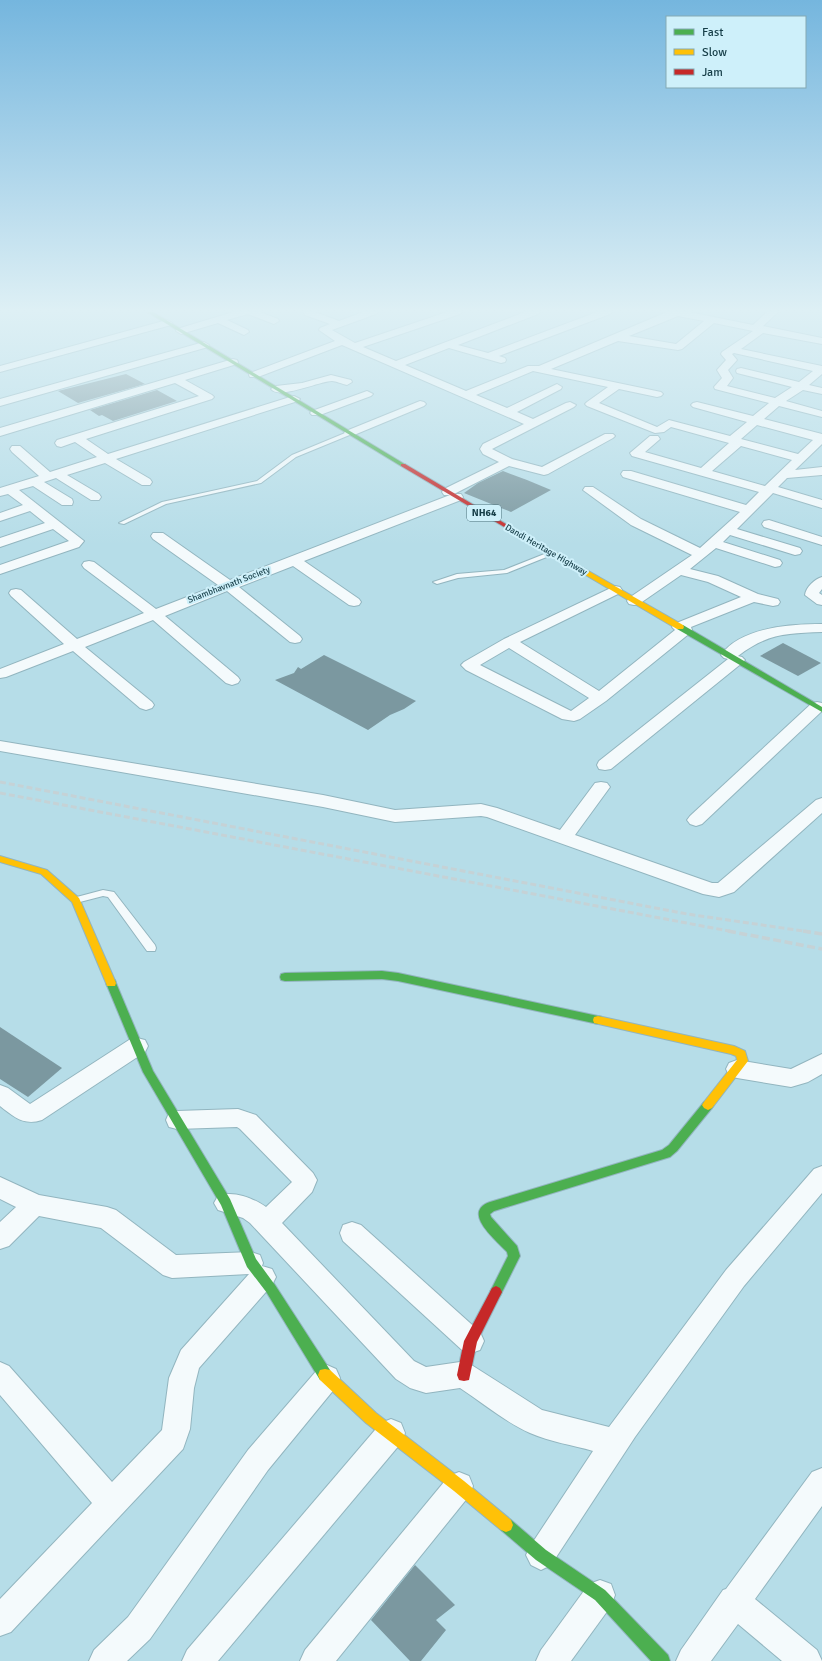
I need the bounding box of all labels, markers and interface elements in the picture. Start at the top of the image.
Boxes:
legend [666,16,806,88]
text: Fast [702,25,723,40]
text: Slow [702,45,727,60]
text: Jam [702,65,723,80]
road number: NH64 [467,505,501,521]
street label: Dandi Heritage Highway [503,522,590,578]
street label: Shambhavnath Society [186,564,273,606]

